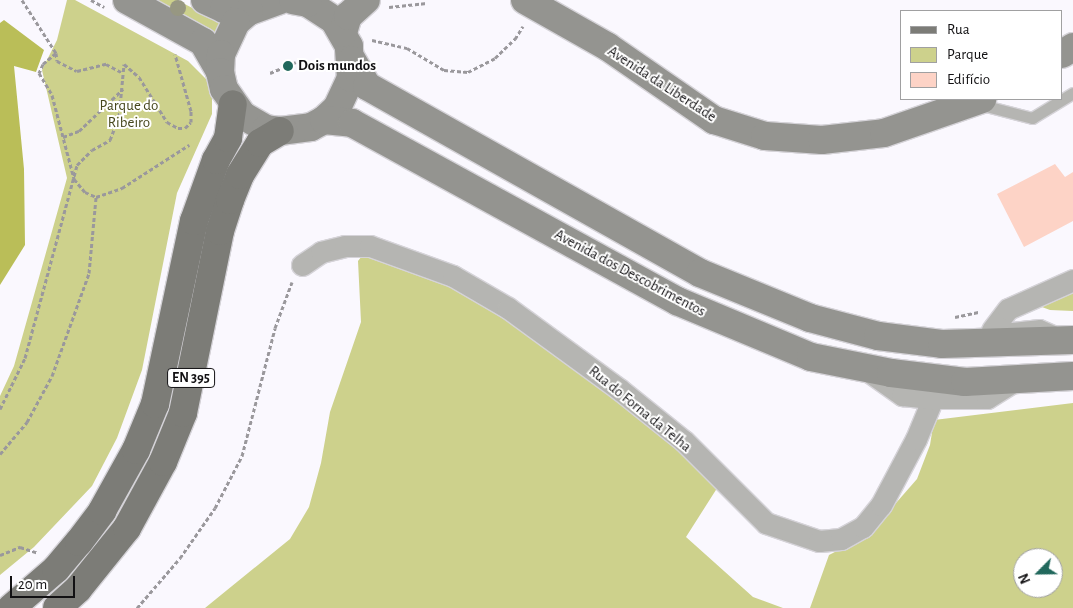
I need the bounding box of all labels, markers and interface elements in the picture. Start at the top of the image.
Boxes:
legend [900,10,1063,100]
text: Rua [947,22,970,37]
street label: Avenida da Liberdade [604,42,720,126]
text: Parque [947,47,988,62]
place label: Dois mundos [298,57,376,75]
marker: Dois mundos [282,60,294,72]
text: Edifício [947,72,990,87]
park label: Parque do Ribeiro [100,96,158,131]
street label: Avenida dos Descobrimentos [551,225,709,321]
street label: Rua do Forna da Telha [585,362,695,456]
road number: EN 395 [166,366,216,389]
north arrow [1013,548,1063,598]
scale bar [12,566,78,598]
text: N [1017,571,1033,586]
text: 20 m [18,577,47,592]

